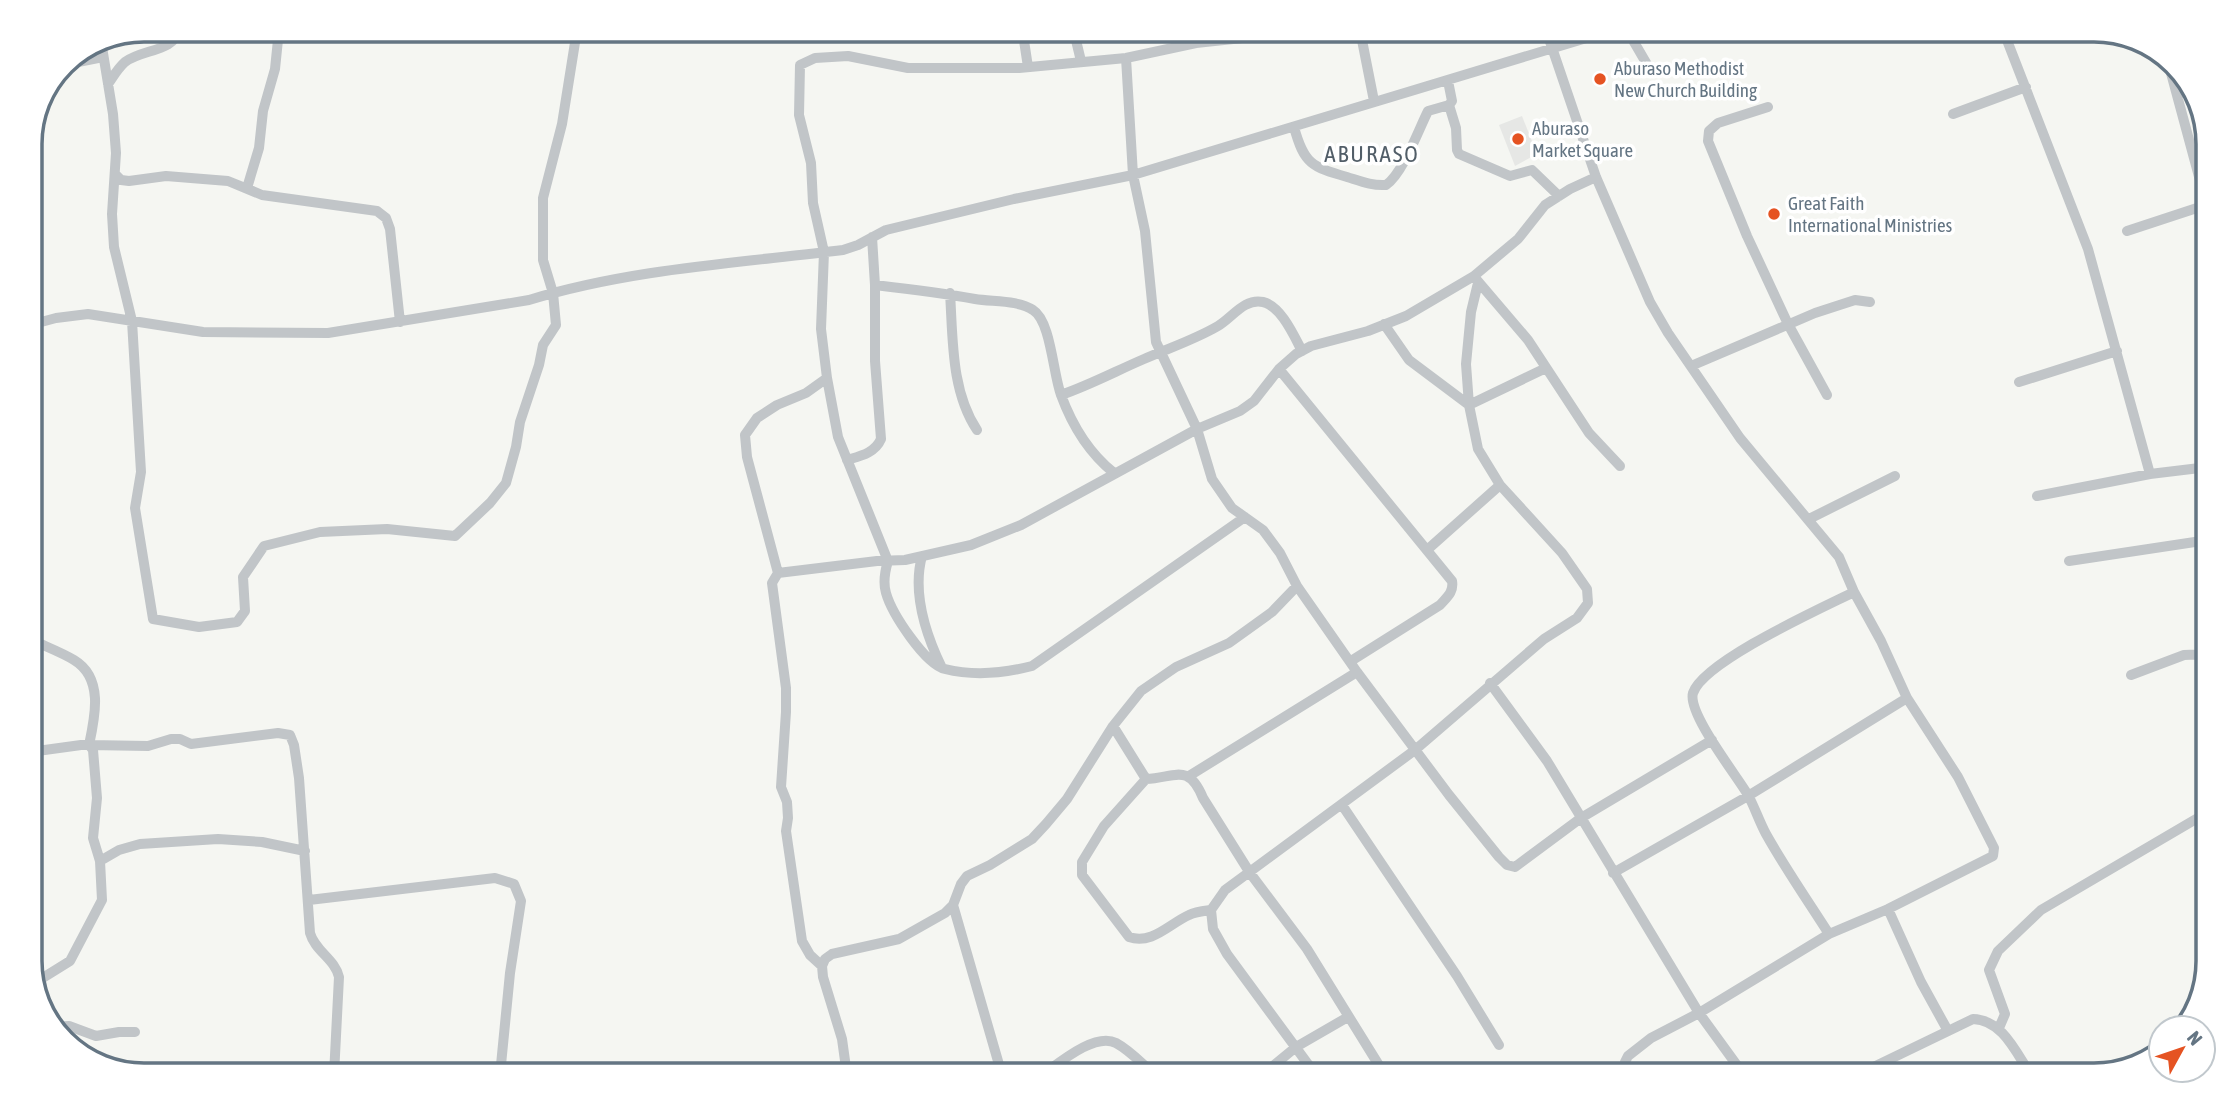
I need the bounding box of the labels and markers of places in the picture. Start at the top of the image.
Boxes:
place label: Aburaso Methodist New Church Building [1614,57,1758,101]
marker: Aburaso Methodist New Church Building [1592,71,1608,87]
place label: Aburaso Market Square [1532,117,1633,161]
marker: Aburaso Market Square [1510,131,1526,147]
place label: Great Faith International Ministries [1788,192,1953,236]
marker: Great Faith International Ministries [1766,206,1782,222]

